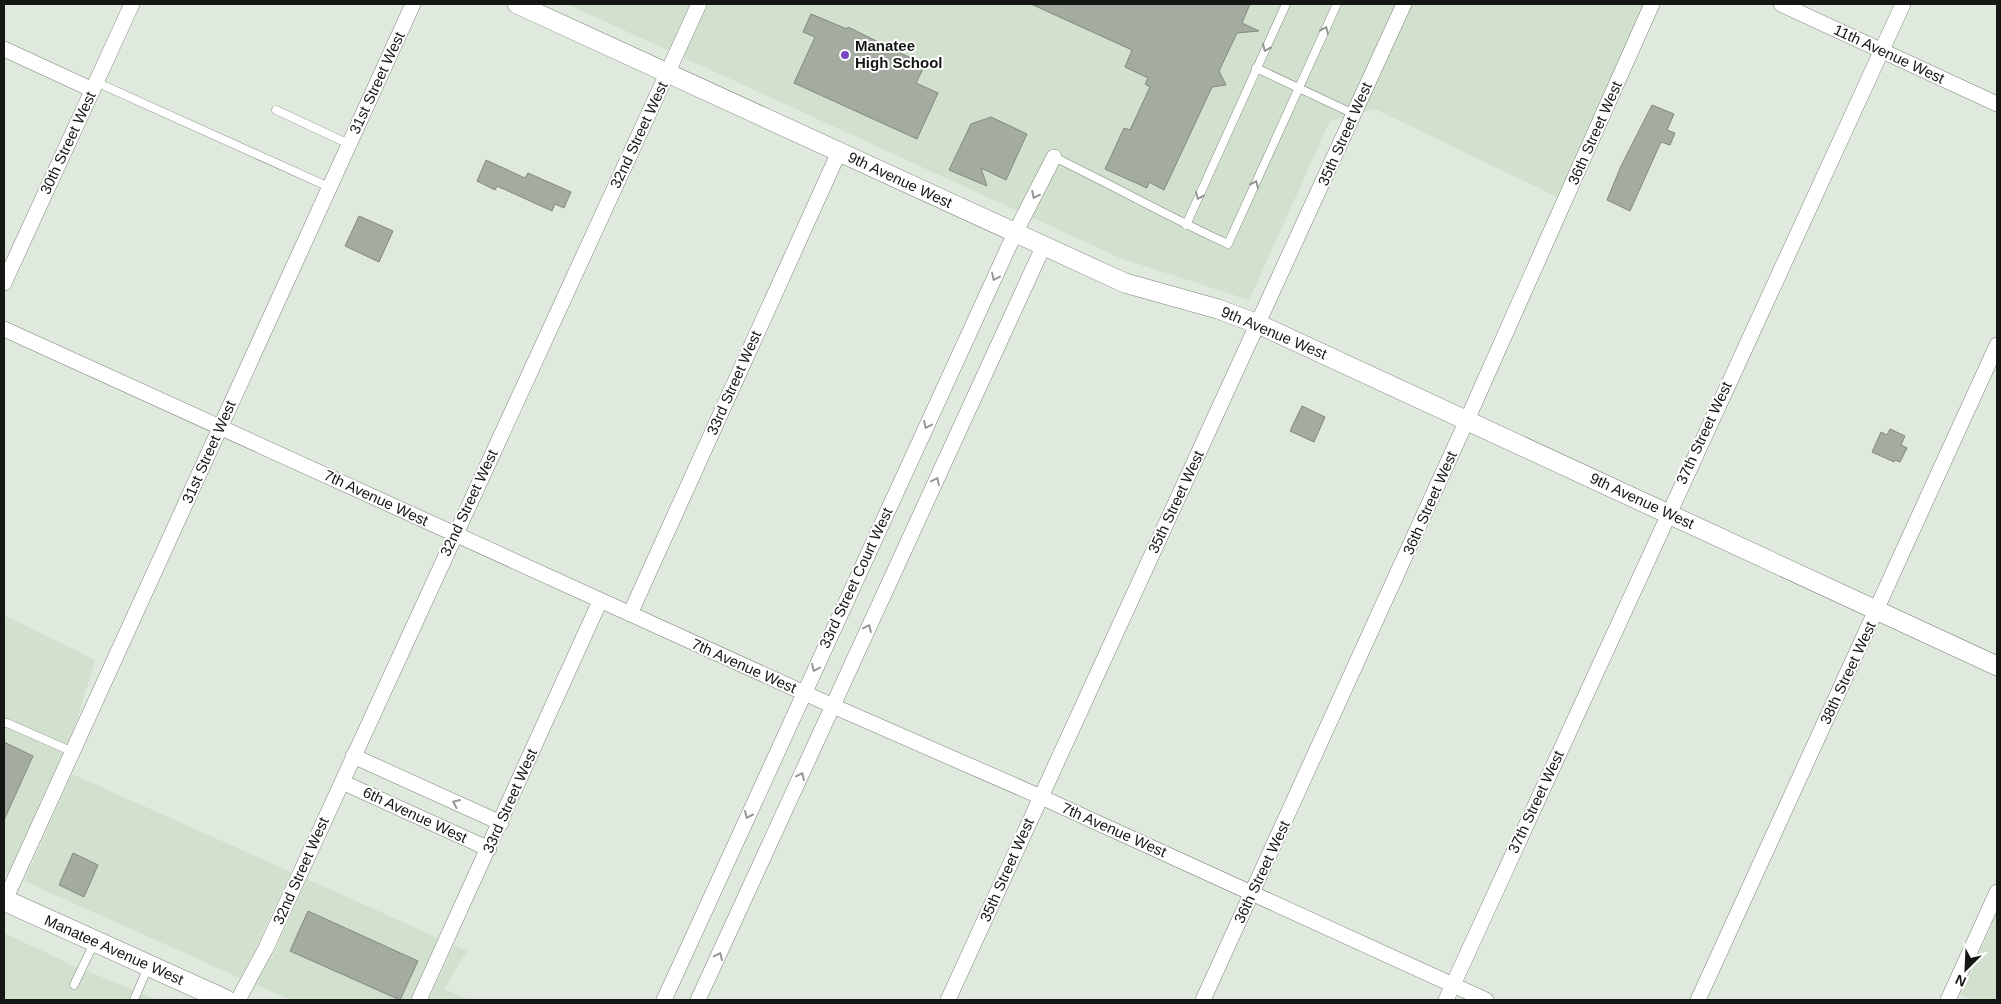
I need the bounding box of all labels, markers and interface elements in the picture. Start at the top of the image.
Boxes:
street label: 11th Avenue West [1831,20,1948,87]
one-way arrow [1318,26,1329,35]
street label: 31st Street West [345,28,408,137]
place label: Manatee High School [855,37,943,71]
one-way arrow [1261,43,1272,52]
marker: Manatee High School [839,49,851,61]
street label: 32nd Street West [606,78,671,191]
street label: 36th Street West [1564,78,1625,187]
street label: 35th Street West [1314,79,1375,188]
street label: 30th Street West [36,88,99,197]
street label: 9th Avenue West [845,148,956,211]
one-way arrow [1249,180,1259,189]
one-way arrow [1031,190,1041,199]
one-way arrow [1194,191,1205,200]
one-way arrow [990,272,1001,281]
street label: 9th Avenue West [1219,303,1330,363]
street label: 33rd Street West [703,327,764,438]
street label: 37th Street West [1672,378,1735,487]
street label: 31st Street West [178,397,239,506]
one-way arrow [922,420,933,429]
street label: 32nd Street West [436,446,501,559]
street label: 35th Street West [1144,447,1207,556]
street label: 36th Street West [1399,448,1460,557]
street label: 7th Avenue West [321,466,432,529]
street label: 9th Avenue West [1587,469,1698,532]
one-way arrow [930,477,940,486]
street label: 33rd Street Court West [815,504,896,651]
street label: 38th Street West [1816,618,1879,727]
one-way arrow [862,625,872,634]
street label: 7th Avenue West [689,635,800,697]
one-way arrow [811,662,821,671]
street label: 33rd Street West [479,745,540,856]
street label: 37th Street West [1504,747,1567,856]
one-way arrow [794,772,805,781]
street label: 6th Avenue West [360,783,471,846]
one-way arrow [452,798,461,809]
street label: 7th Avenue West [1059,799,1170,861]
one-way arrow [743,810,754,819]
street label: 32nd Street West [269,814,332,927]
street label: 35th Street West [976,815,1037,924]
street label: 36th Street West [1230,817,1293,926]
street label: Manatee Avenue West [42,911,187,988]
north arrow [1941,944,1991,994]
one-way arrow [712,952,723,961]
text: N [1953,972,1969,990]

